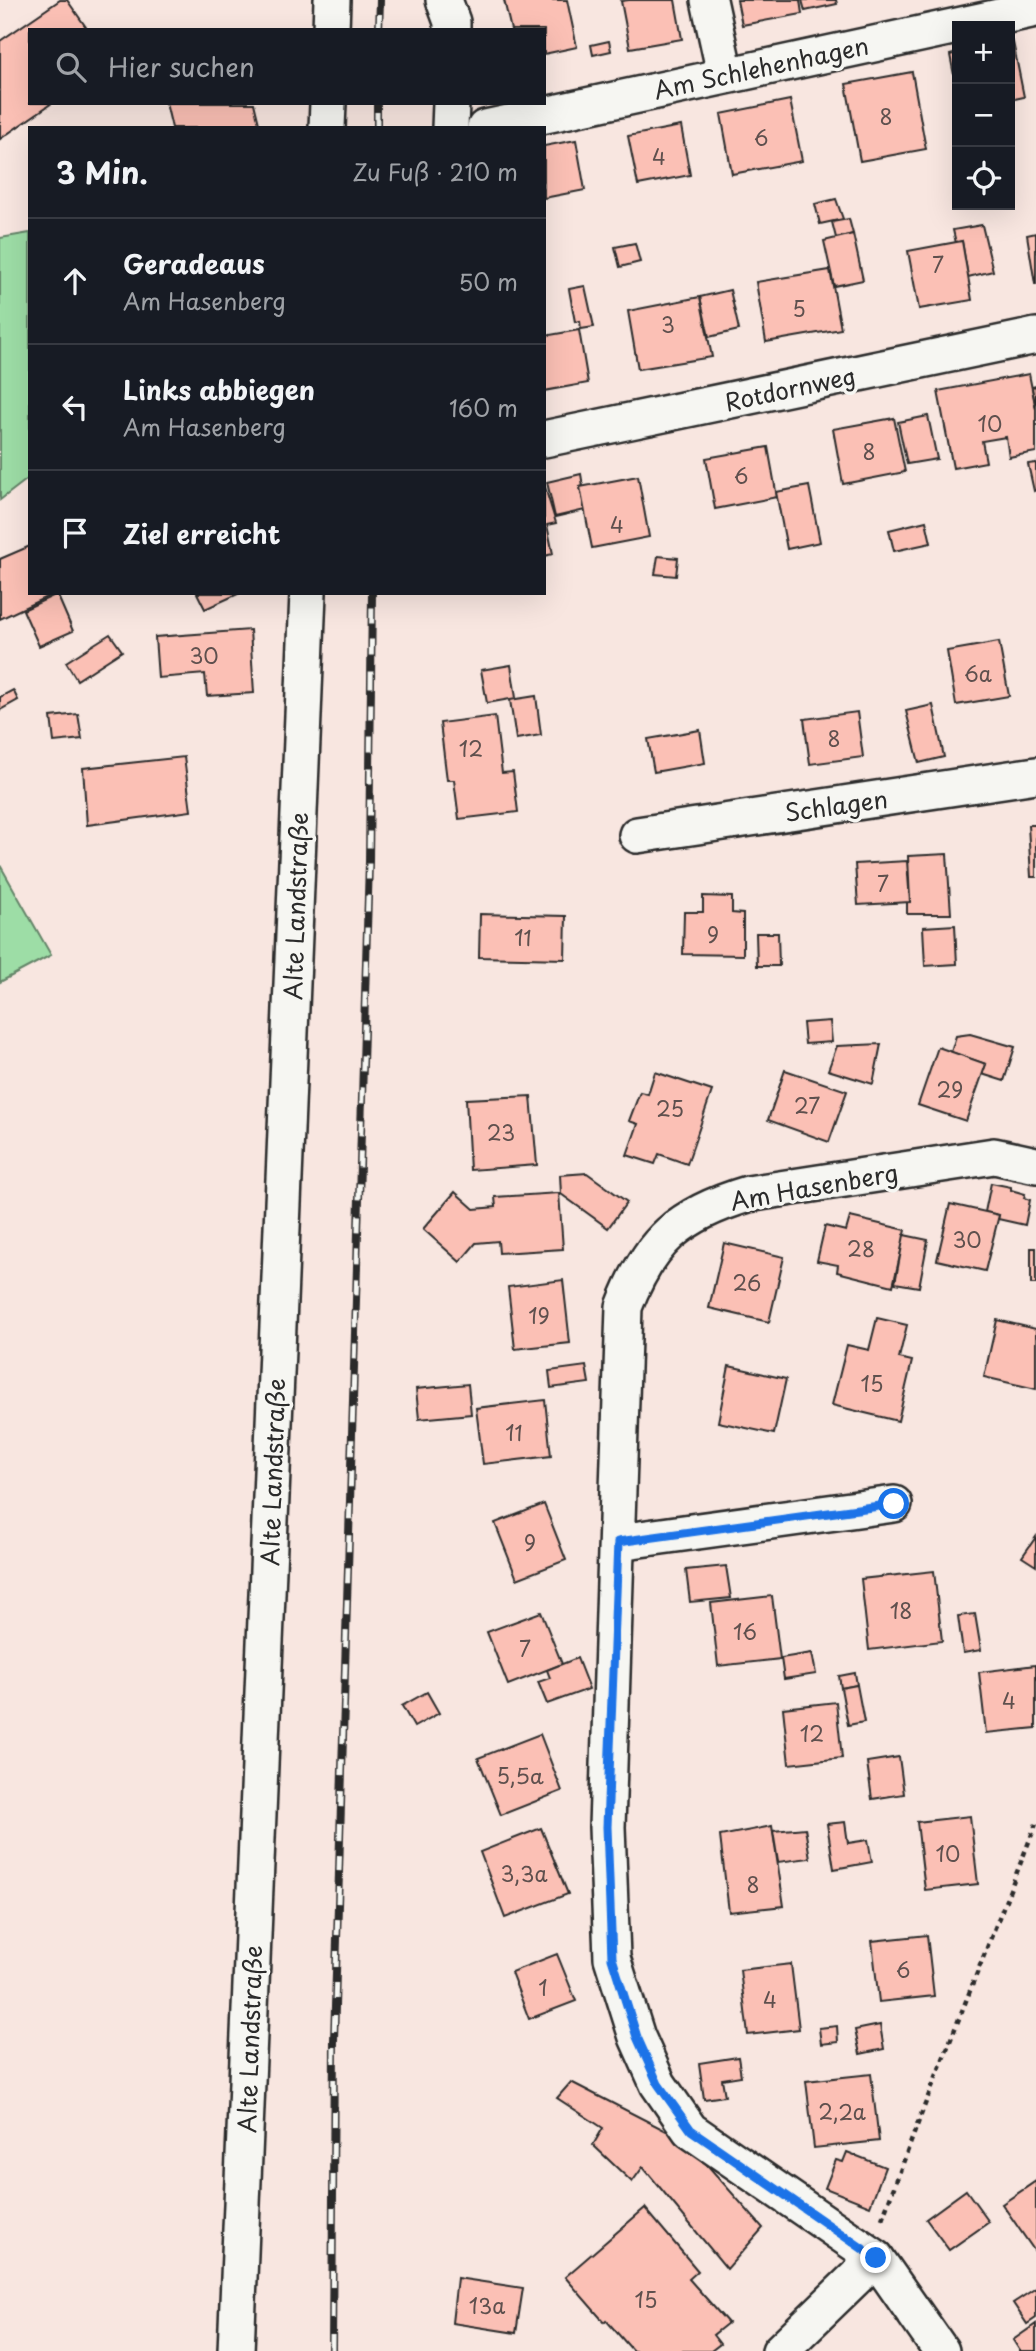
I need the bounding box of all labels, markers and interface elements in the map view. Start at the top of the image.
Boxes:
map controls [952,21,1015,210]
button: + [952,21,1015,84]
street label: Am Schlehenhagen [650,27,872,107]
search box [28,28,546,105]
text: Hier suchen [108,47,255,86]
icon: search [52,48,90,86]
button: − [952,84,1015,147]
house number: 8 [879,100,893,132]
house number: 6 [754,121,768,153]
house number: 4 [652,140,666,172]
button: locate [952,147,1015,210]
text: 3 Min. [56,149,148,194]
text: Zu Fuß · 210 m [353,154,518,189]
text: Geradeaus [123,244,265,283]
house number: 7 [932,248,944,280]
icon: ahead [56,262,94,300]
text: 50 m [458,264,518,299]
text: Am Hasenberg [123,283,286,318]
house number: 5 [792,292,806,324]
house number: 3 [661,308,675,340]
street label: Rotdornweg [721,357,859,419]
text: Links abbiegen [123,370,315,409]
icon: left [56,388,94,426]
text: 160 m [449,390,518,425]
house number: 10 [978,407,1002,439]
text: Am Hasenberg [123,409,286,444]
house number: 8 [862,435,876,467]
house number: 6 [734,459,748,491]
house number: 4 [610,508,624,540]
icon: arrive [56,514,94,552]
text: Ziel erreicht [123,514,281,553]
house number: 30 [189,639,219,671]
house number: 6a [964,657,992,689]
house number: 8 [827,722,841,754]
house number: 12 [459,732,483,764]
street label: Schlagen [782,780,890,830]
street label: Alte Landstraße [274,811,316,1001]
house number: 7 [877,867,889,899]
house number: 9 [707,918,719,950]
house number: 11 [514,921,532,953]
house number: 29 [937,1073,963,1105]
house number: 27 [794,1089,820,1121]
house number: 25 [656,1092,684,1124]
house number: 23 [487,1116,515,1148]
street label: Am Hasenberg [727,1154,901,1218]
house number: 30 [952,1223,982,1255]
house number: 28 [847,1232,875,1264]
house number: 26 [733,1266,761,1298]
house number: 19 [528,1299,550,1331]
house number: 15 [861,1367,883,1399]
street label: Alte Landstraße [251,1377,293,1567]
house number: 11 [505,1416,523,1448]
route start [878,1488,909,1519]
house number: 9 [524,1526,536,1558]
house number: 18 [890,1594,912,1626]
house number: 16 [733,1615,757,1647]
house number: 7 [519,1632,531,1664]
house number: 4 [1002,1684,1016,1716]
house number: 12 [800,1717,824,1749]
house number: 5,5a [496,1759,544,1791]
house number: 10 [936,1837,960,1869]
house number: 3,3a [501,1857,547,1889]
house number: 8 [746,1868,760,1900]
street label: Alte Landstraße [228,1944,270,2134]
house number: 6 [896,1953,910,1985]
house number: 1 [538,1971,548,2003]
house number: 4 [763,1983,777,2015]
house number: 2,2a [818,2095,866,2127]
route end [860,2242,891,2273]
house number: 15 [635,2283,657,2315]
house number: 13a [469,2289,505,2321]

